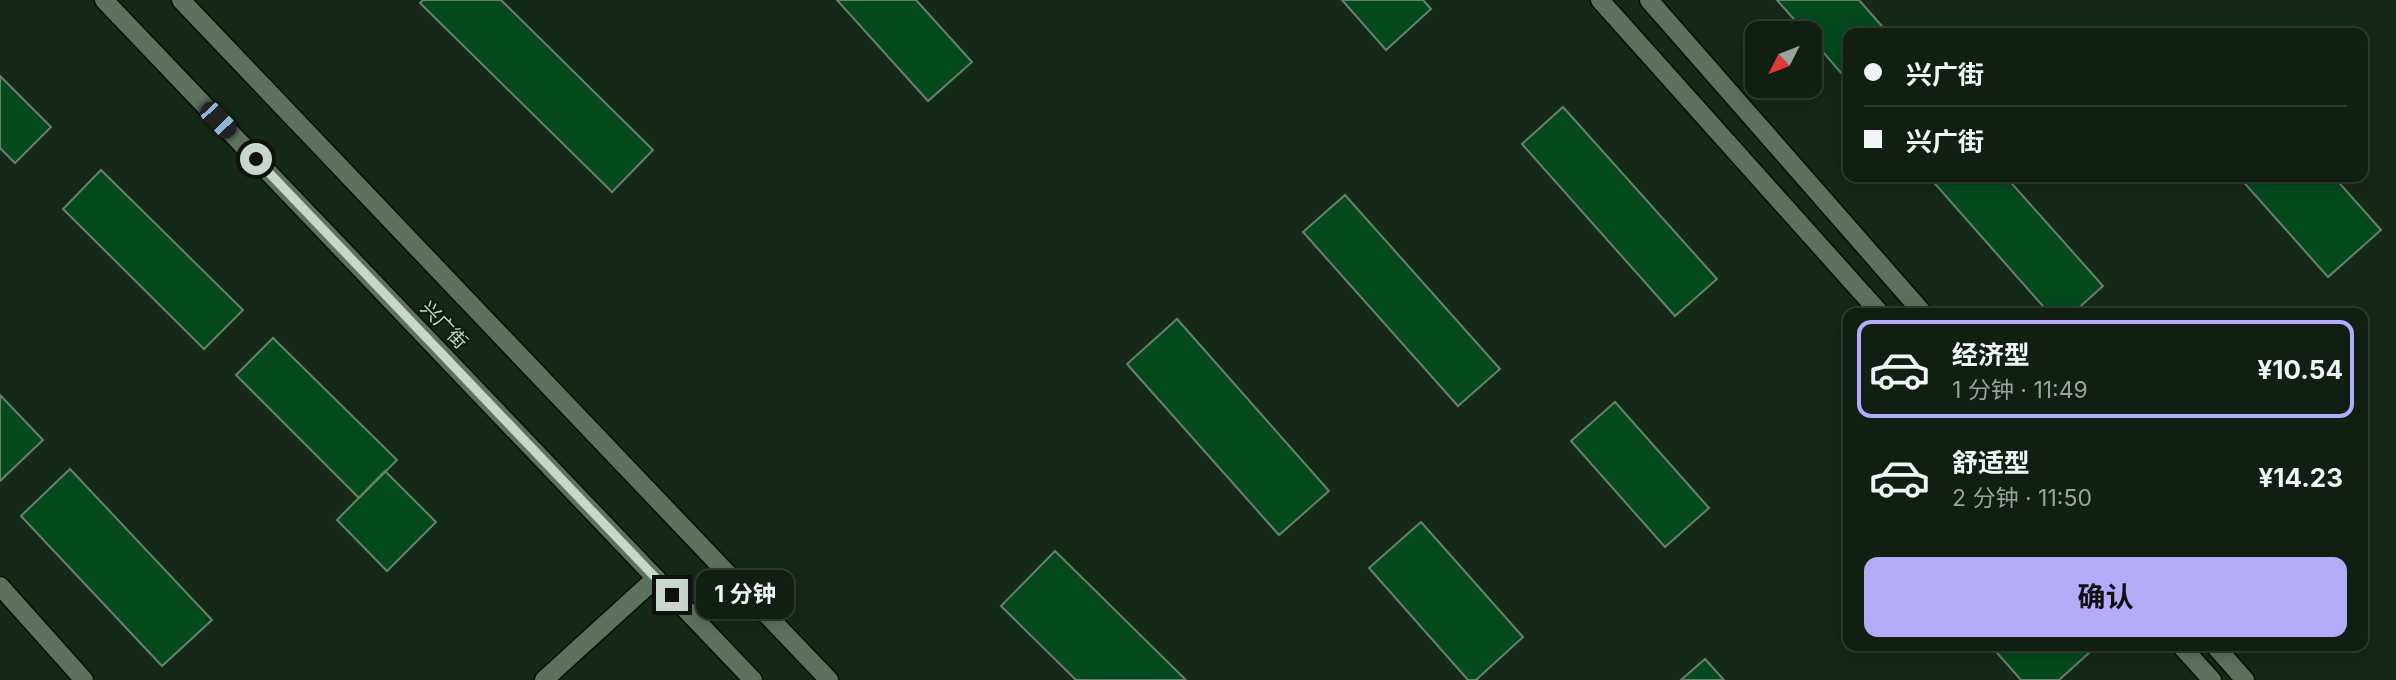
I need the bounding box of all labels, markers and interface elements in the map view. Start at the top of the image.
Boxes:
north arrow [1745,21,1822,98]
map controls [1745,21,1822,98]
text: 兴广街 [1906,59,1984,90]
car [196,98,241,142]
text: 兴广街 [1906,126,1984,157]
route start [240,143,272,175]
street label: 兴广街 [416,297,472,353]
icon: car [1868,338,1931,401]
text: 经济型 [1952,339,2030,370]
text: ¥10.54 [2257,354,2343,385]
text: 1 分钟 · 11:49 [1952,376,2088,404]
icon: car [1868,446,1931,509]
text: 舒适型 [1952,447,2030,478]
text: ¥14.23 [2258,462,2343,493]
text: 2 分钟 · 11:50 [1952,484,2092,512]
button: 确认 [1864,557,2347,637]
callout: 1 分钟 [696,570,794,620]
route end [656,579,688,611]
text: 1 分钟 [714,580,776,608]

